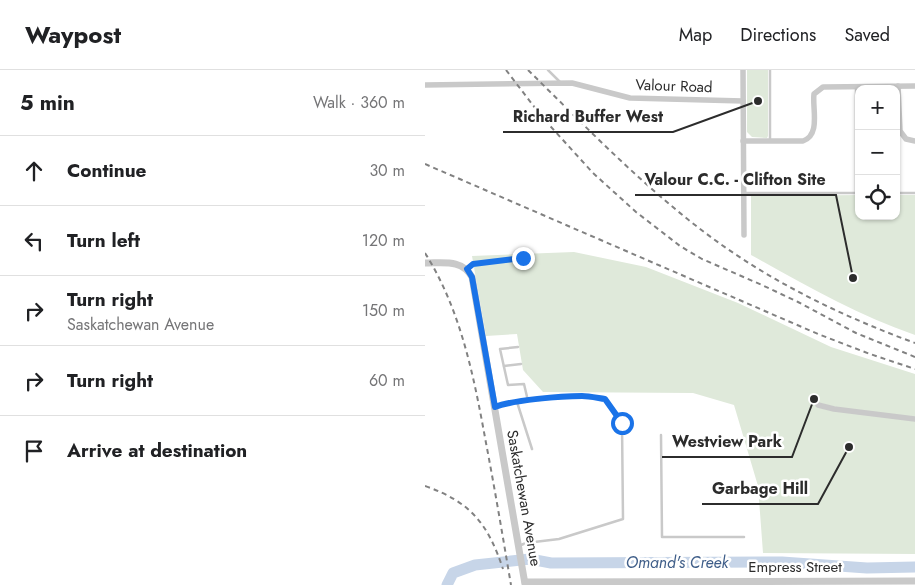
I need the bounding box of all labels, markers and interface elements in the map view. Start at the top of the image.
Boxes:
text: Waypost [25,17,121,52]
text: Map [679,22,712,48]
text: Directions [740,22,816,48]
text: Saved [844,22,890,48]
street label: Valour Road [635,74,713,98]
map controls [855,85,900,220]
button: + [855,85,900,130]
text: 5 min [20,88,75,118]
text: Walk · 360 m [313,91,405,114]
callout: Richard Buffer West [503,101,673,132]
text: Richard Buffer West [513,105,664,128]
button: − [855,130,900,175]
icon: ahead [20,157,48,185]
text: Continue [67,157,146,184]
text: 30 m [369,159,405,182]
callout: Valour C.C. - Clifton Site [635,164,836,195]
text: Valour C.C. - Clifton Site [643,168,826,191]
button: locate [855,175,900,220]
icon: left [20,227,48,255]
text: Turn left [67,227,140,254]
text: 120 m [362,229,405,252]
route end [512,247,535,270]
text: Turn right [67,286,153,313]
icon: right [20,297,48,325]
text: 150 m [362,299,405,322]
text: Saskatchewan Avenue [67,313,214,336]
icon: right [20,367,48,395]
text: Turn right [67,367,153,394]
text: 60 m [369,369,405,392]
route start [611,412,634,435]
callout: Westview Park [662,426,792,457]
street label: Saskatchewan Avenue [501,428,547,568]
text: Westview Park [672,430,783,453]
icon: arrive [20,437,48,465]
text: Arrive at destination [67,437,247,464]
callout: Garbage Hill [702,473,818,504]
text: Garbage Hill [712,477,808,500]
water label: Omand's Creek [626,551,730,574]
street label: Empress Street [748,556,842,578]

